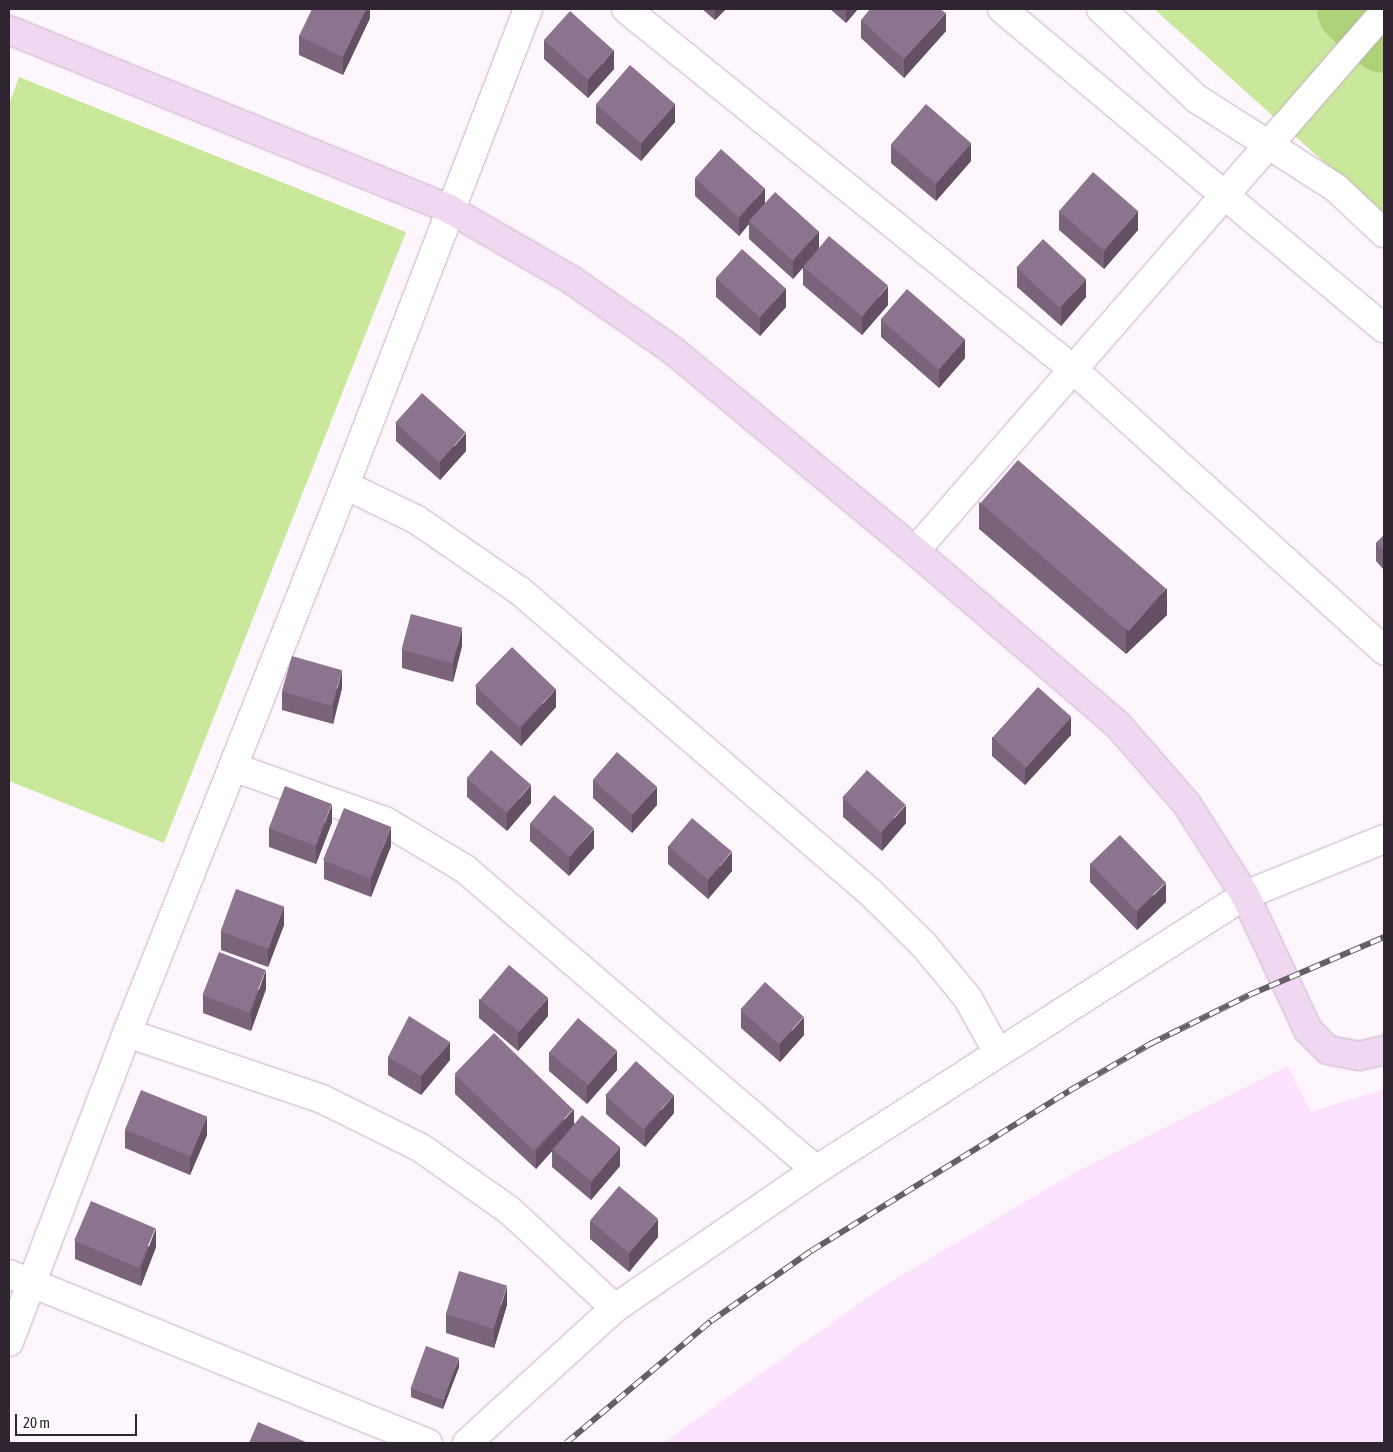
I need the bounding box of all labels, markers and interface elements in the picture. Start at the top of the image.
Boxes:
scale bar [18,1404,140,1436]
text: 20 m [23,1414,50,1431]

